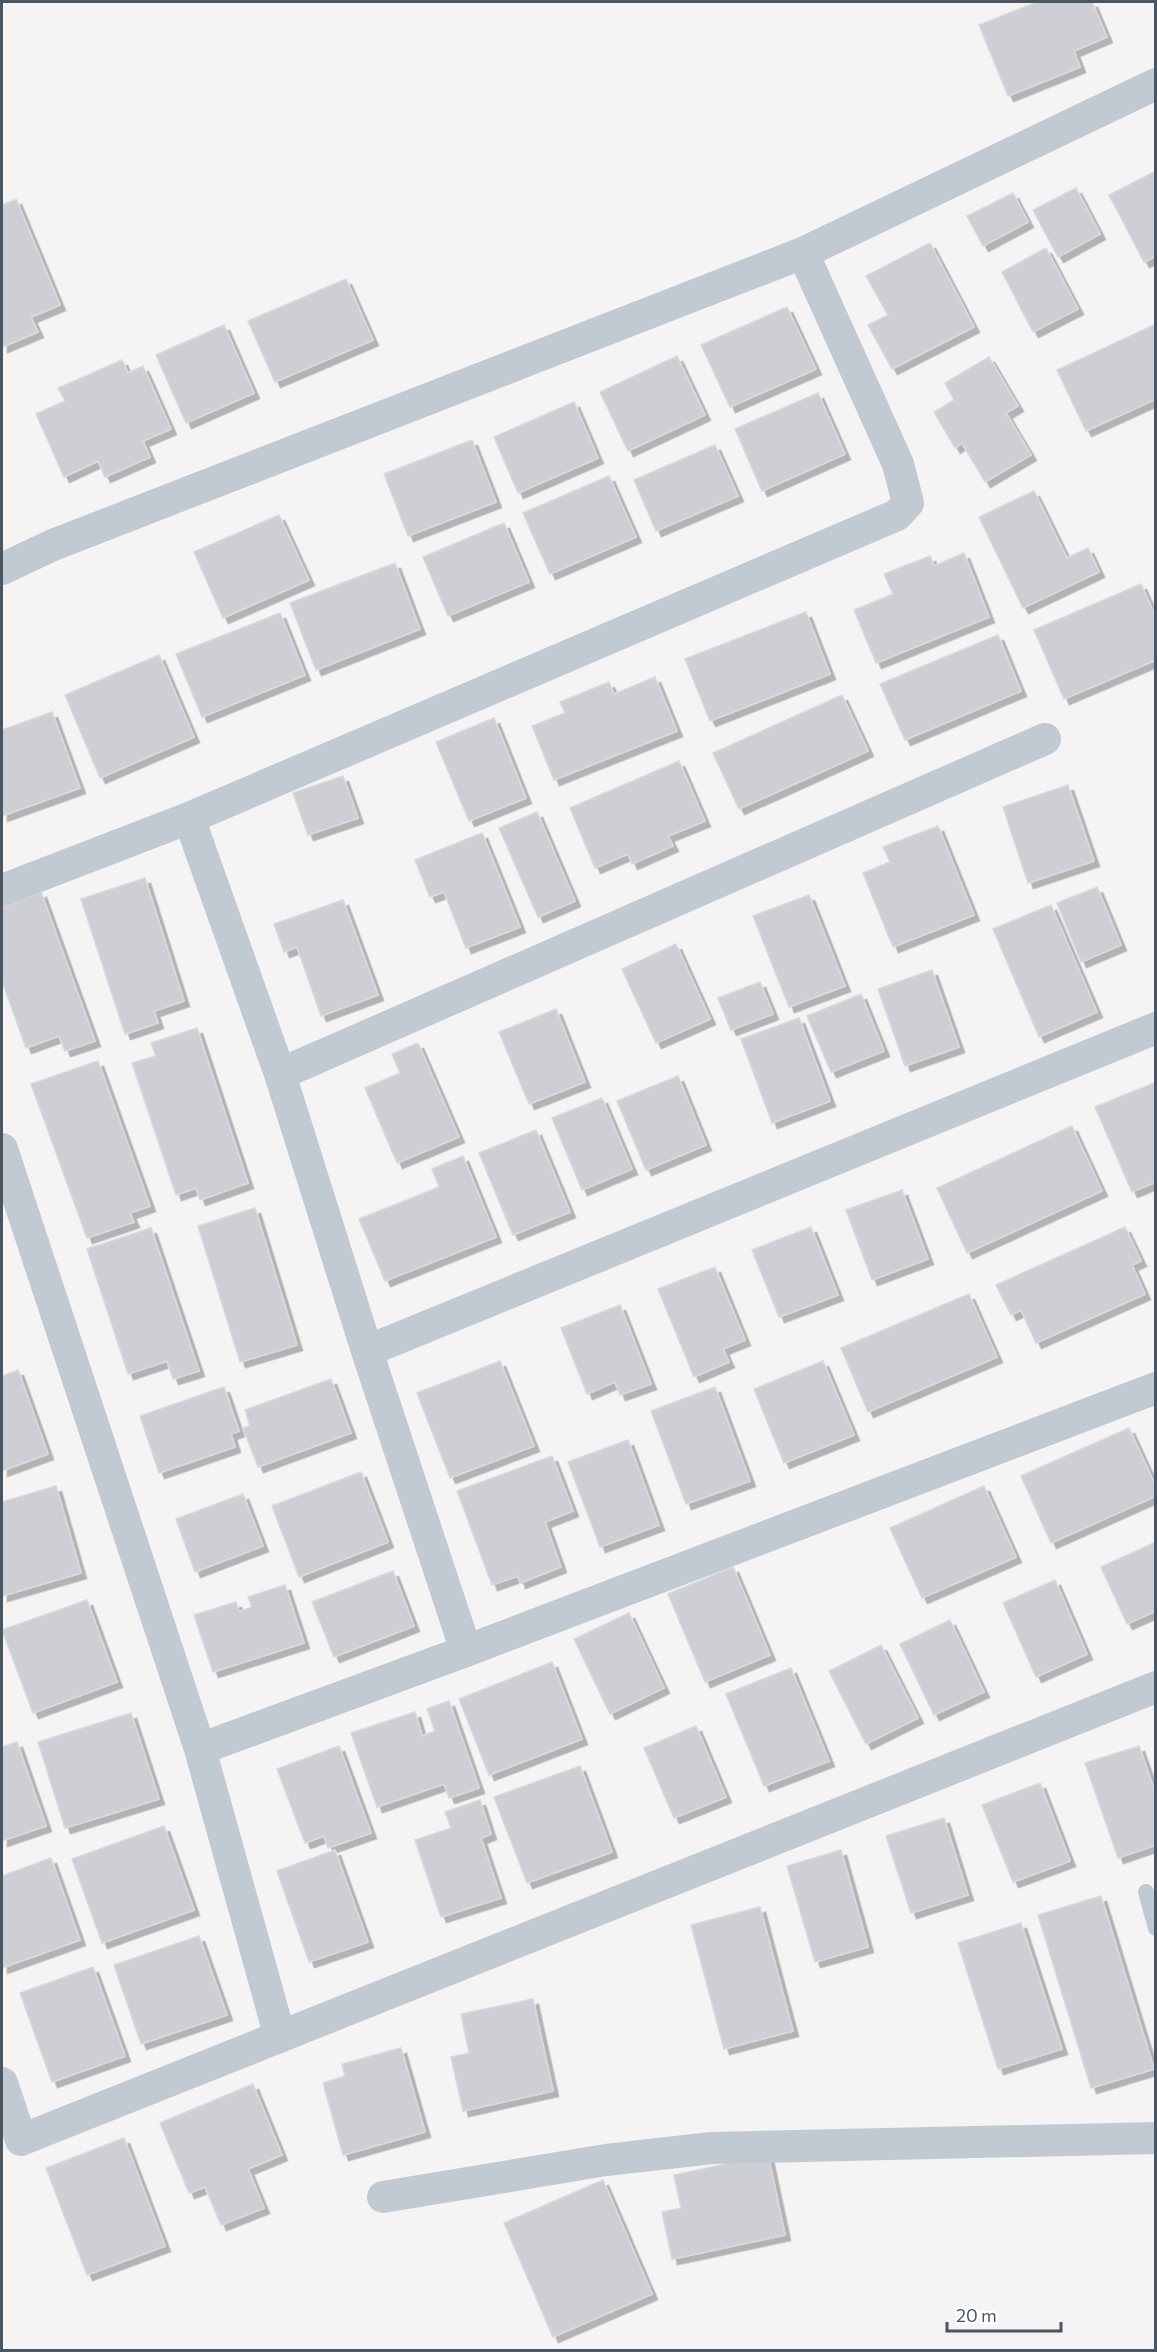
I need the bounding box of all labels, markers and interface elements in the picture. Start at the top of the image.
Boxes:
scale bar [947,2295,1061,2333]
text: 20 m [956,2304,997,2326]

